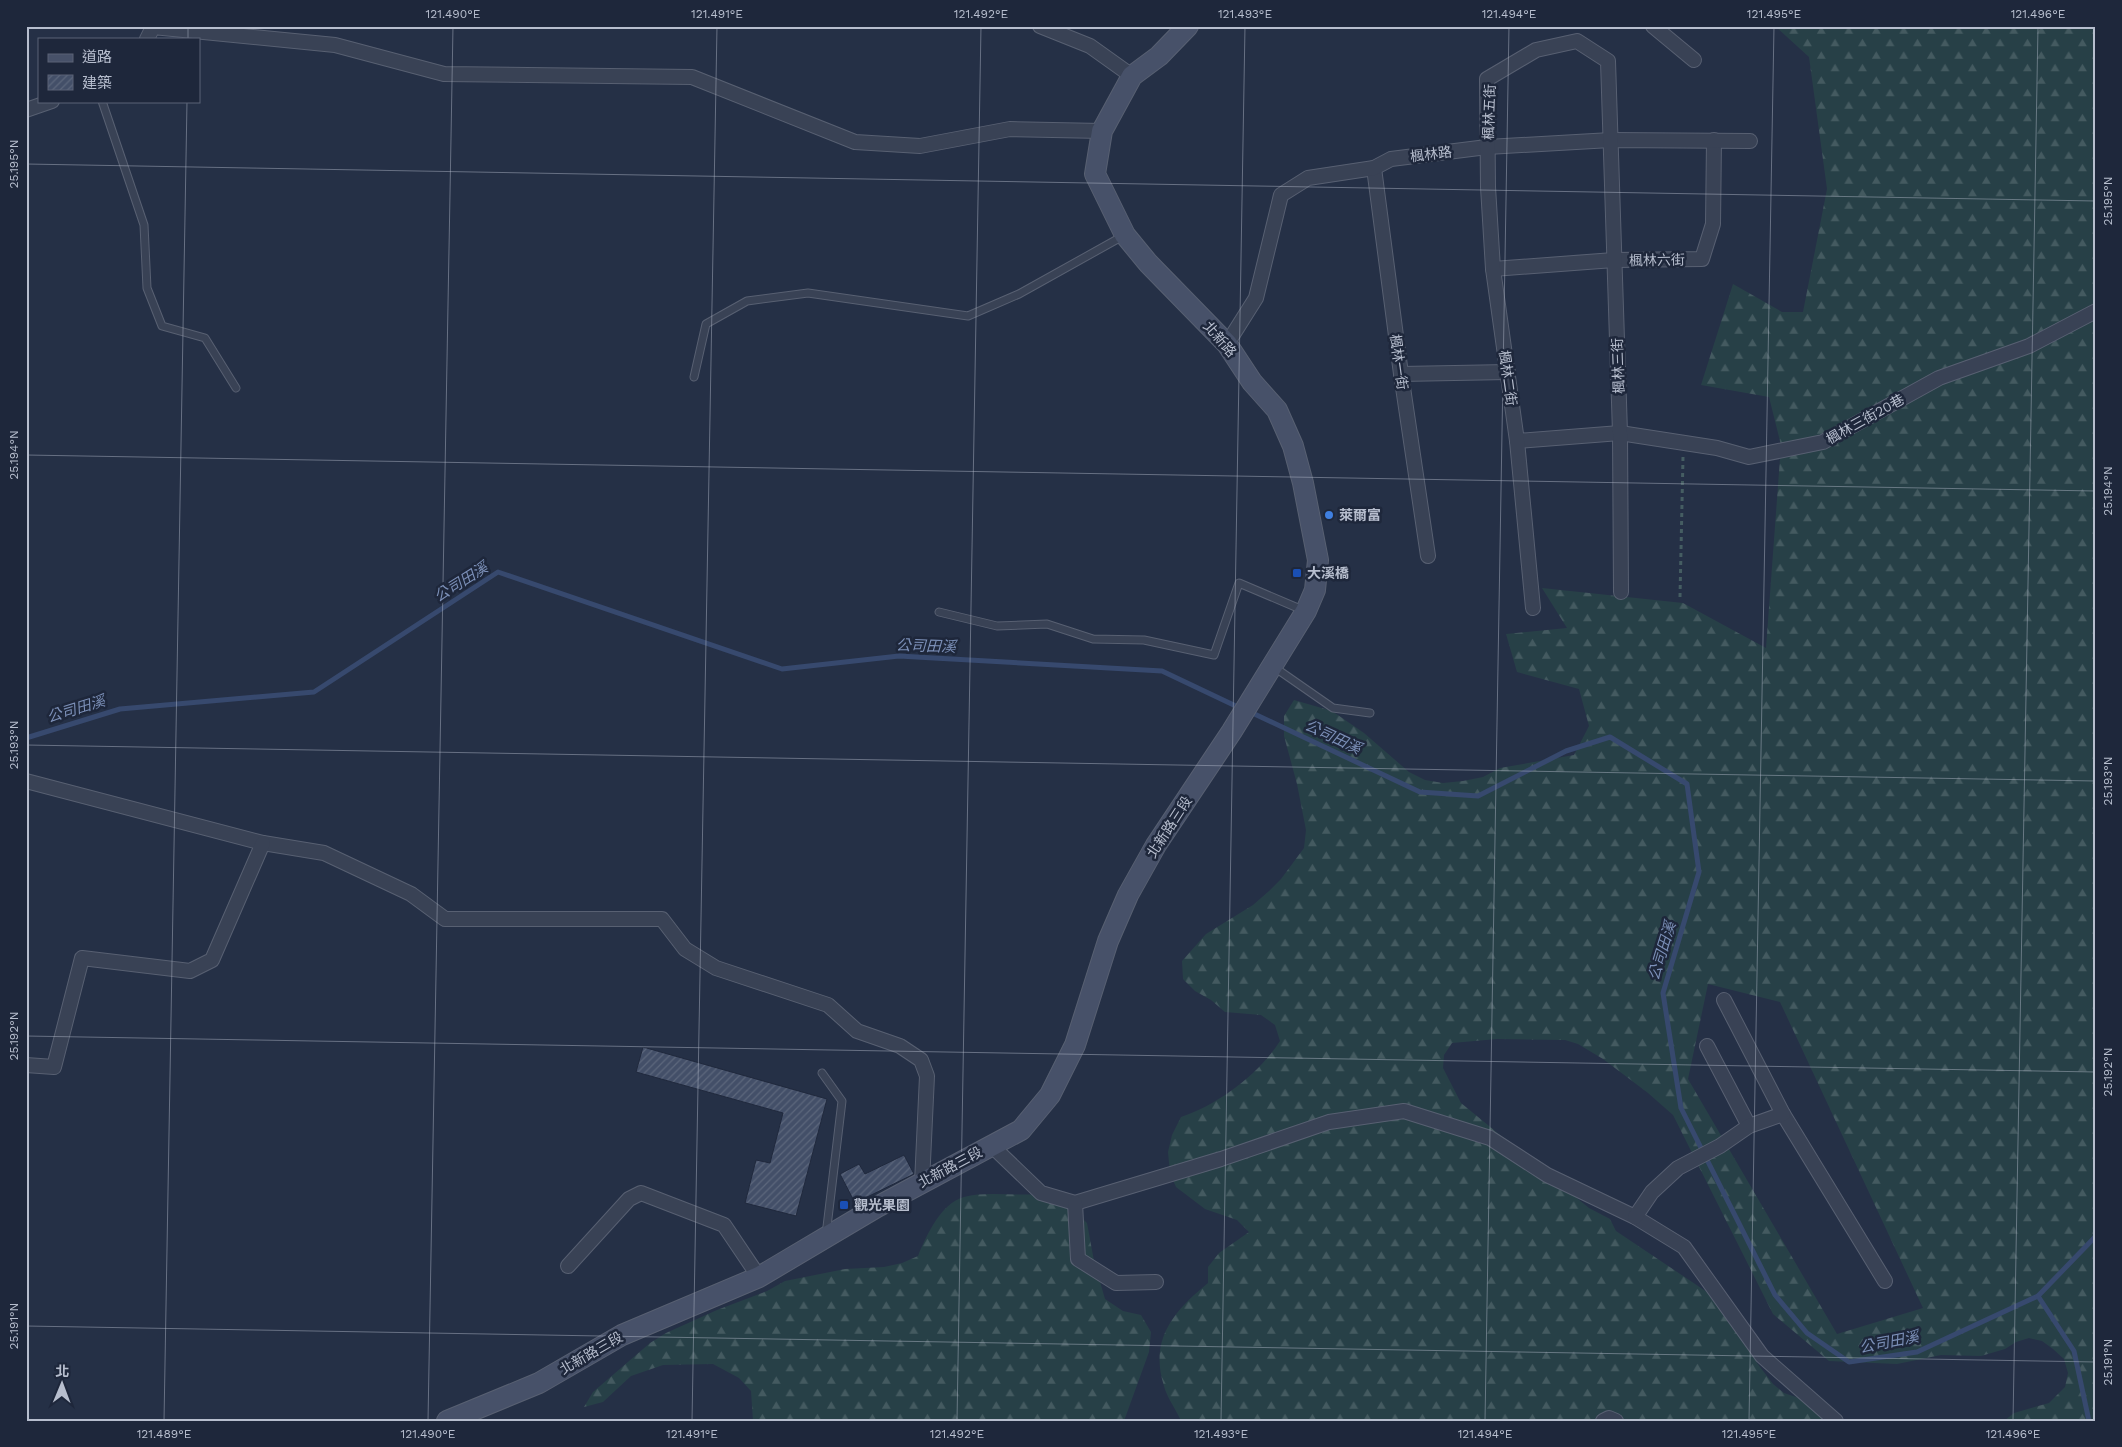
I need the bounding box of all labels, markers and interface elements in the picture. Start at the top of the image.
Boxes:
text: 121.490°E [426,7,481,21]
text: 121.491°E [691,7,743,21]
text: 121.492°E [954,7,1009,21]
text: 121.493°E [1218,7,1272,21]
text: 121.494°E [1482,7,1537,21]
text: 121.495°E [1747,7,1802,21]
text: 121.496°E [2011,7,2066,21]
legend [38,38,200,102]
text: 道路 [82,48,112,66]
text: 建築 [82,74,112,92]
street label: 楓林五街 [1480,84,1498,140]
text: 25.195°N [7,139,21,189]
street label: 楓林路 [1409,144,1453,164]
text: 25.195°N [2101,176,2115,226]
street label: 楓林六街 [1629,252,1685,268]
street label: 北新路 [1200,318,1240,360]
street label: 楓林一街 [1387,333,1411,391]
street label: 楓林三街 [1609,338,1627,394]
street label: 楓林二街 [1496,349,1520,407]
street label: 楓林三街20巷 [1823,391,1907,447]
text: 25.194°N [7,430,21,480]
text: 25.194°N [2101,466,2115,516]
place label: 萊爾富 [1339,507,1381,523]
marker: 萊爾富 [1323,509,1335,521]
water label: 公司田溪 [431,557,493,606]
place label: 大溪橋 [1307,565,1349,581]
marker: 大溪橋 [1291,567,1303,579]
water label: 公司田溪 [896,636,958,656]
water label: 公司田溪 [45,691,109,726]
water label: 公司田溪 [1302,716,1366,759]
text: 25.193°N [7,721,21,769]
text: 25.193°N [2101,757,2115,805]
street label: 北新路三段 [1143,793,1195,861]
water label: 公司田溪 [1645,918,1680,982]
text: 25.192°N [7,1011,21,1061]
text: 25.192°N [2101,1047,2115,1097]
street label: 北新路三段 [915,1144,985,1190]
place label: 觀光果園 [854,1197,910,1213]
marker: 觀光果園 [838,1199,850,1211]
text: 25.191°N [7,1303,21,1349]
water label: 公司田溪 [1858,1327,1922,1357]
street label: 北新路三段 [557,1329,625,1377]
text: 25.191°N [2101,1339,2115,1385]
north arrow [38,1360,88,1410]
text: 北 [55,1363,69,1379]
text: 121.489°E [137,1427,192,1441]
text: 121.490°E [401,1427,456,1441]
text: 121.491°E [666,1427,718,1441]
text: 121.492°E [930,1427,985,1441]
text: 121.493°E [1194,1427,1248,1441]
text: 121.494°E [1458,1427,1513,1441]
text: 121.495°E [1722,1427,1777,1441]
text: 121.496°E [1986,1427,2041,1441]

